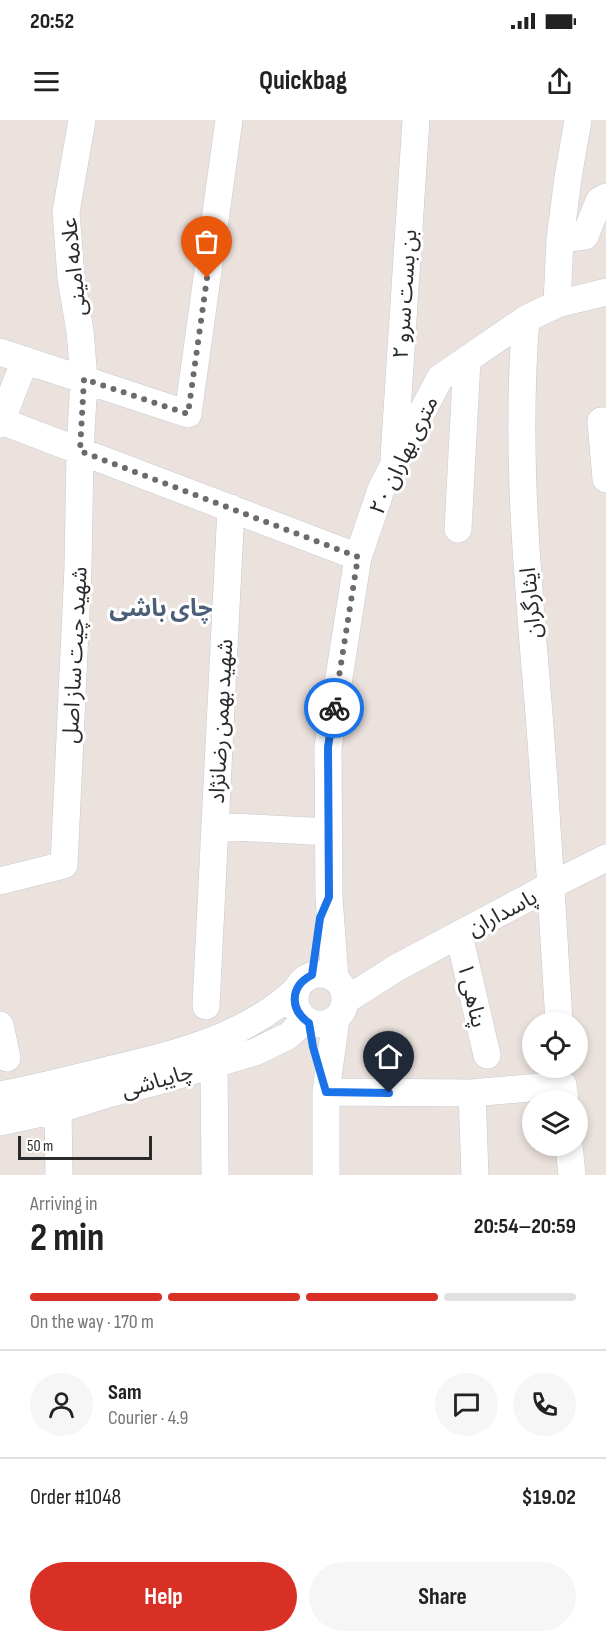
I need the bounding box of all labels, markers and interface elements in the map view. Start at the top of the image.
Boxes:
text: 20:52 [30,8,74,35]
icon: menu [30,65,63,98]
text: Quickbag [259,65,347,97]
icon: share [543,65,576,98]
street label: علامه امینی [56,216,93,317]
pin [181,216,232,278]
icon: bag [190,225,223,258]
street label: بن بست سرو ۲ [388,229,423,360]
street label: ۲۰ متری بهاران [364,392,445,519]
street label: شهید چیت ساز اصل [57,566,94,744]
street label: ایثارگران [515,566,548,639]
district label: چای باشی [109,594,213,624]
street label: شهید بهمن رضانژاد [204,638,239,804]
courier [304,678,364,738]
icon: bike [318,692,351,725]
street label: پاسداران [463,884,542,943]
street label: پناهی ۱ [451,960,492,1030]
map controls [522,1012,588,1156]
button: locate [522,1012,588,1078]
pin [363,1031,414,1093]
icon: home [372,1040,405,1073]
street label: چایباشی [118,1058,196,1105]
button: layers [522,1090,588,1156]
scale bar [18,1133,152,1160]
text: 50 m [27,1137,53,1156]
text: Arriving in [30,1192,98,1216]
text: 20:54–20:59 [474,1213,576,1240]
text: 2 min [30,1215,104,1262]
text: On the way · 170 m [30,1310,154,1334]
button: person [30,1373,93,1436]
button: chat [435,1373,498,1436]
button: phone [513,1373,576,1436]
text: Sam [108,1379,142,1406]
text: Courier · 4.9 [108,1406,188,1430]
text: Order #1048 [30,1484,121,1511]
text: $19.02 [521,1484,576,1511]
button: Help [30,1562,297,1631]
button: Share [309,1562,576,1631]

